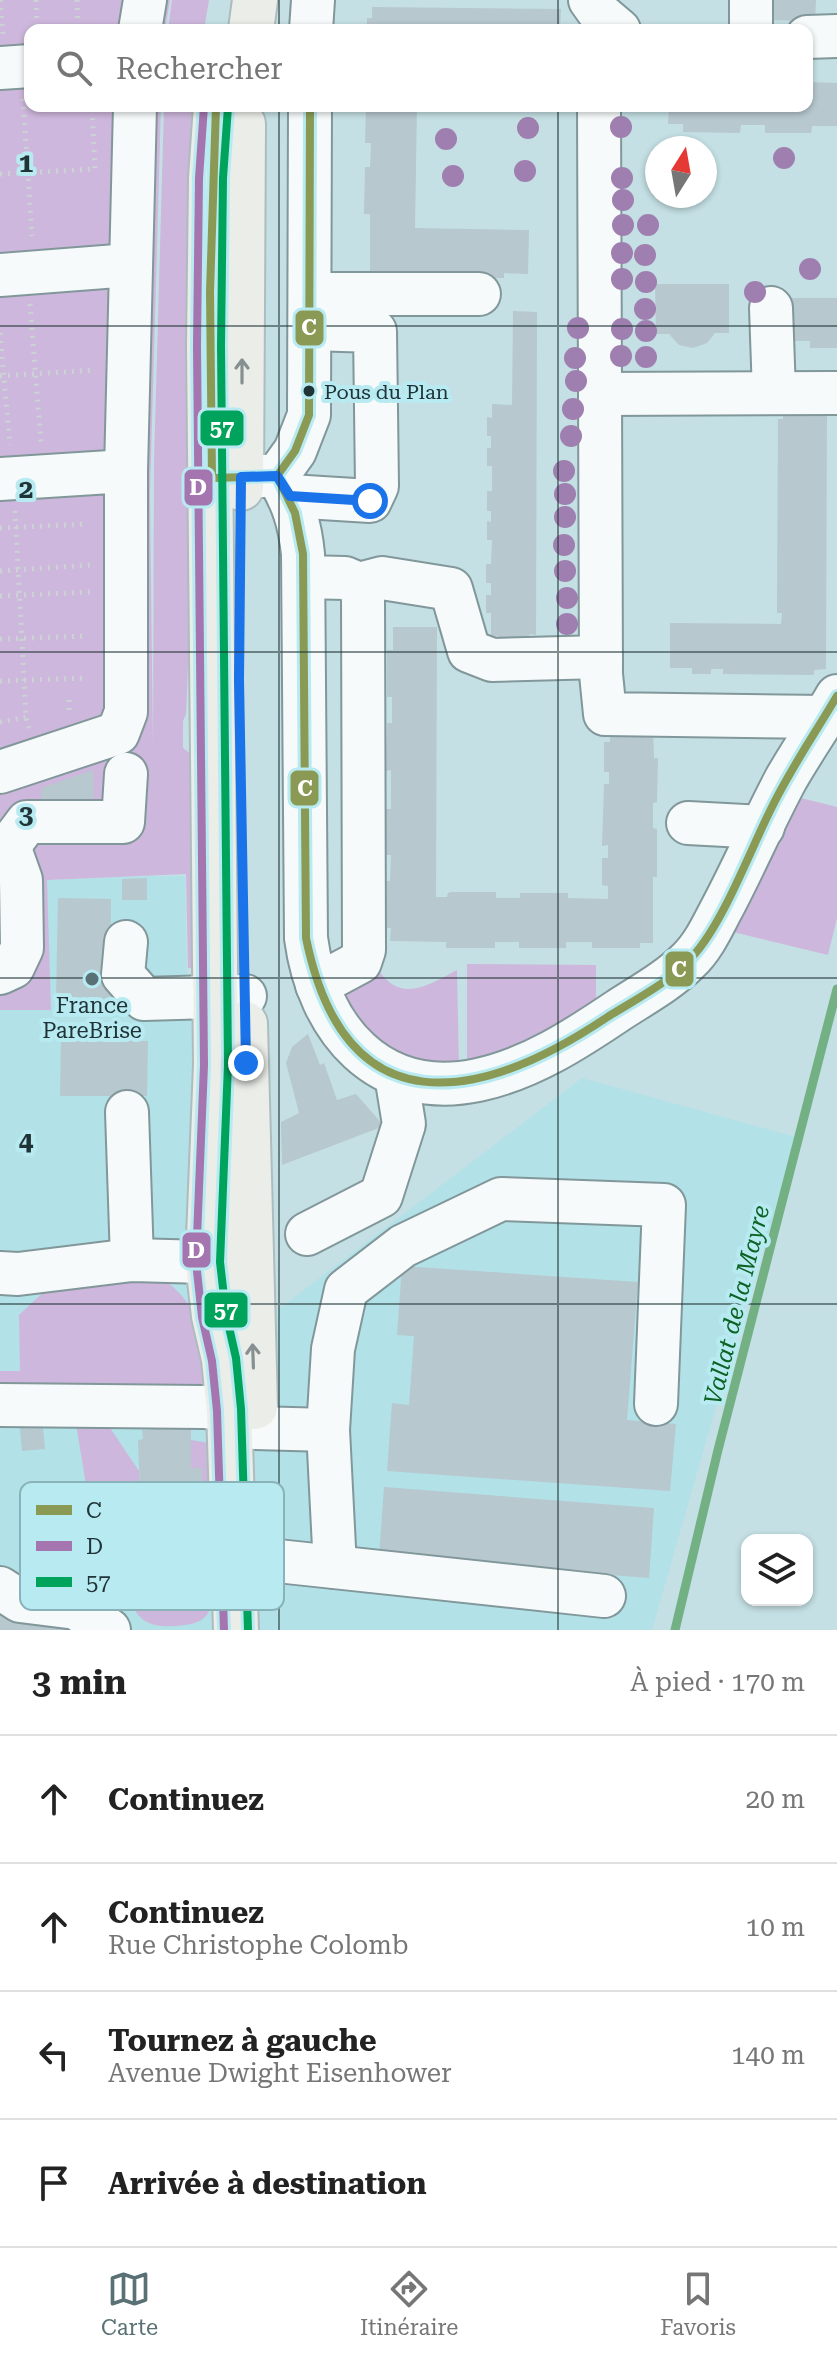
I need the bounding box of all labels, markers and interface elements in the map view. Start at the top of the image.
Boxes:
search box [24,24,813,112]
icon: search [52,46,96,90]
text: Rechercher [116,51,283,86]
north arrow [645,136,717,208]
text: 1 [19,148,33,178]
line badge: C [294,309,325,347]
text: C [301,315,317,340]
one-way arrow [234,358,250,385]
place label: Pous du Plan [324,380,449,404]
marker: Pous du Plan [301,383,317,399]
line badge: 57 [199,409,245,447]
text: 57 [210,416,234,441]
line badge: D [183,468,214,507]
text: 2 [19,474,33,504]
text: D [189,475,207,500]
route start [352,483,388,519]
line badge: C [289,769,320,807]
text: C [297,776,313,801]
text: 3 [19,800,33,830]
line badge: C [664,950,695,988]
text: C [671,957,687,982]
marker: France PareBrise [83,970,101,988]
place label: France PareBrise [42,993,142,1043]
route end [228,1045,264,1081]
text: 4 [19,1126,34,1156]
water label: Vallat de la Mayre [699,1202,775,1408]
line badge: D [181,1231,212,1269]
text: D [187,1238,205,1263]
line badge: 57 [203,1291,249,1329]
text: 57 [214,1298,238,1323]
one-way arrow [246,1343,261,1370]
legend [20,1482,284,1610]
text: C [86,1498,102,1523]
text: D [86,1534,103,1559]
map controls [741,1534,813,1606]
button: layers [741,1534,813,1606]
text: 57 [86,1570,111,1595]
text: 3 min [32,1662,127,1702]
text: À pied · 170 m [630,1667,805,1697]
icon: ahead [32,1777,76,1821]
text: Continuez [108,1782,264,1817]
text: 20 m [746,1784,805,1814]
text: Continuez [108,1895,264,1930]
icon: ahead [32,1905,76,1949]
text: 10 m [746,1912,805,1942]
text: Rue Christophe Colomb [108,1930,408,1960]
text: Tournez à gauche [108,2023,377,2058]
icon: left [32,2033,76,2077]
text: 140 m [731,2040,805,2070]
text: Avenue Dwight Eisenhower [108,2058,452,2088]
icon: arrive [32,2161,76,2205]
text: Arrivée à destination [108,2166,427,2201]
tab: Carte [101,2267,158,2340]
tab: Itinéraire [360,2267,458,2340]
tab: Favoris [660,2267,736,2340]

